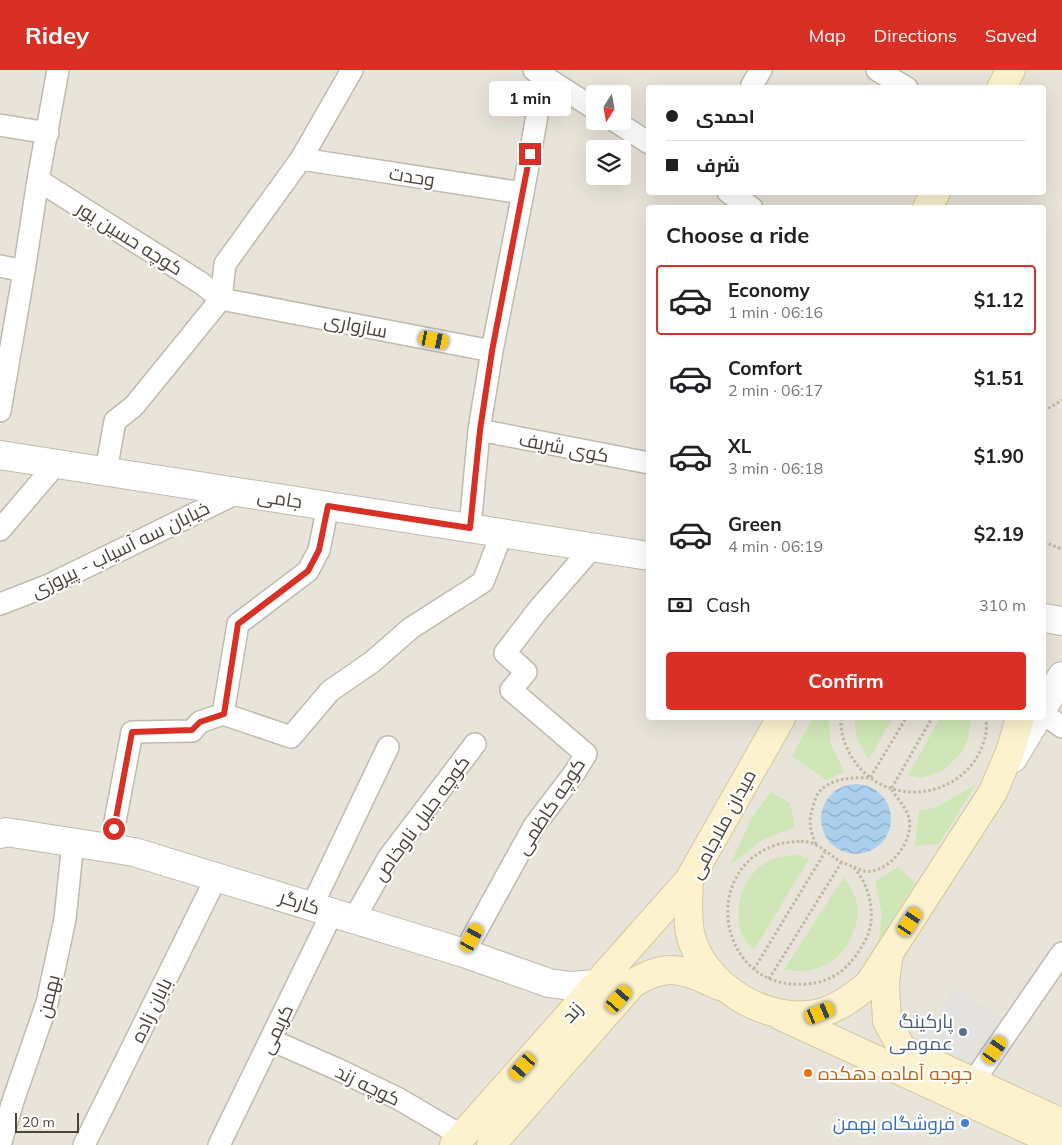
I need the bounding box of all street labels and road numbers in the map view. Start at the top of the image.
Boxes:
street label: وحدت [387,161,437,191]
street label: کوچه حسین پور [71,195,188,281]
street label: سازواری [322,307,390,343]
street label: کوی شریف [517,427,611,467]
street label: جامی [256,483,304,513]
street label: خیابان سه آسیاب - پیروزی [27,495,214,604]
street label: کوچه جلیل ناوخاص [367,751,475,886]
street label: کوچه کاظمی [510,753,591,859]
street label: میدان ملاجامی [683,765,761,883]
street label: کارگر [276,884,323,920]
street label: بهمن [31,972,65,1020]
street label: بابان زاده [125,974,177,1046]
street label: زند [556,996,588,1028]
street label: کریمی [254,1000,298,1058]
street label: کوچه زند [331,1059,405,1112]

